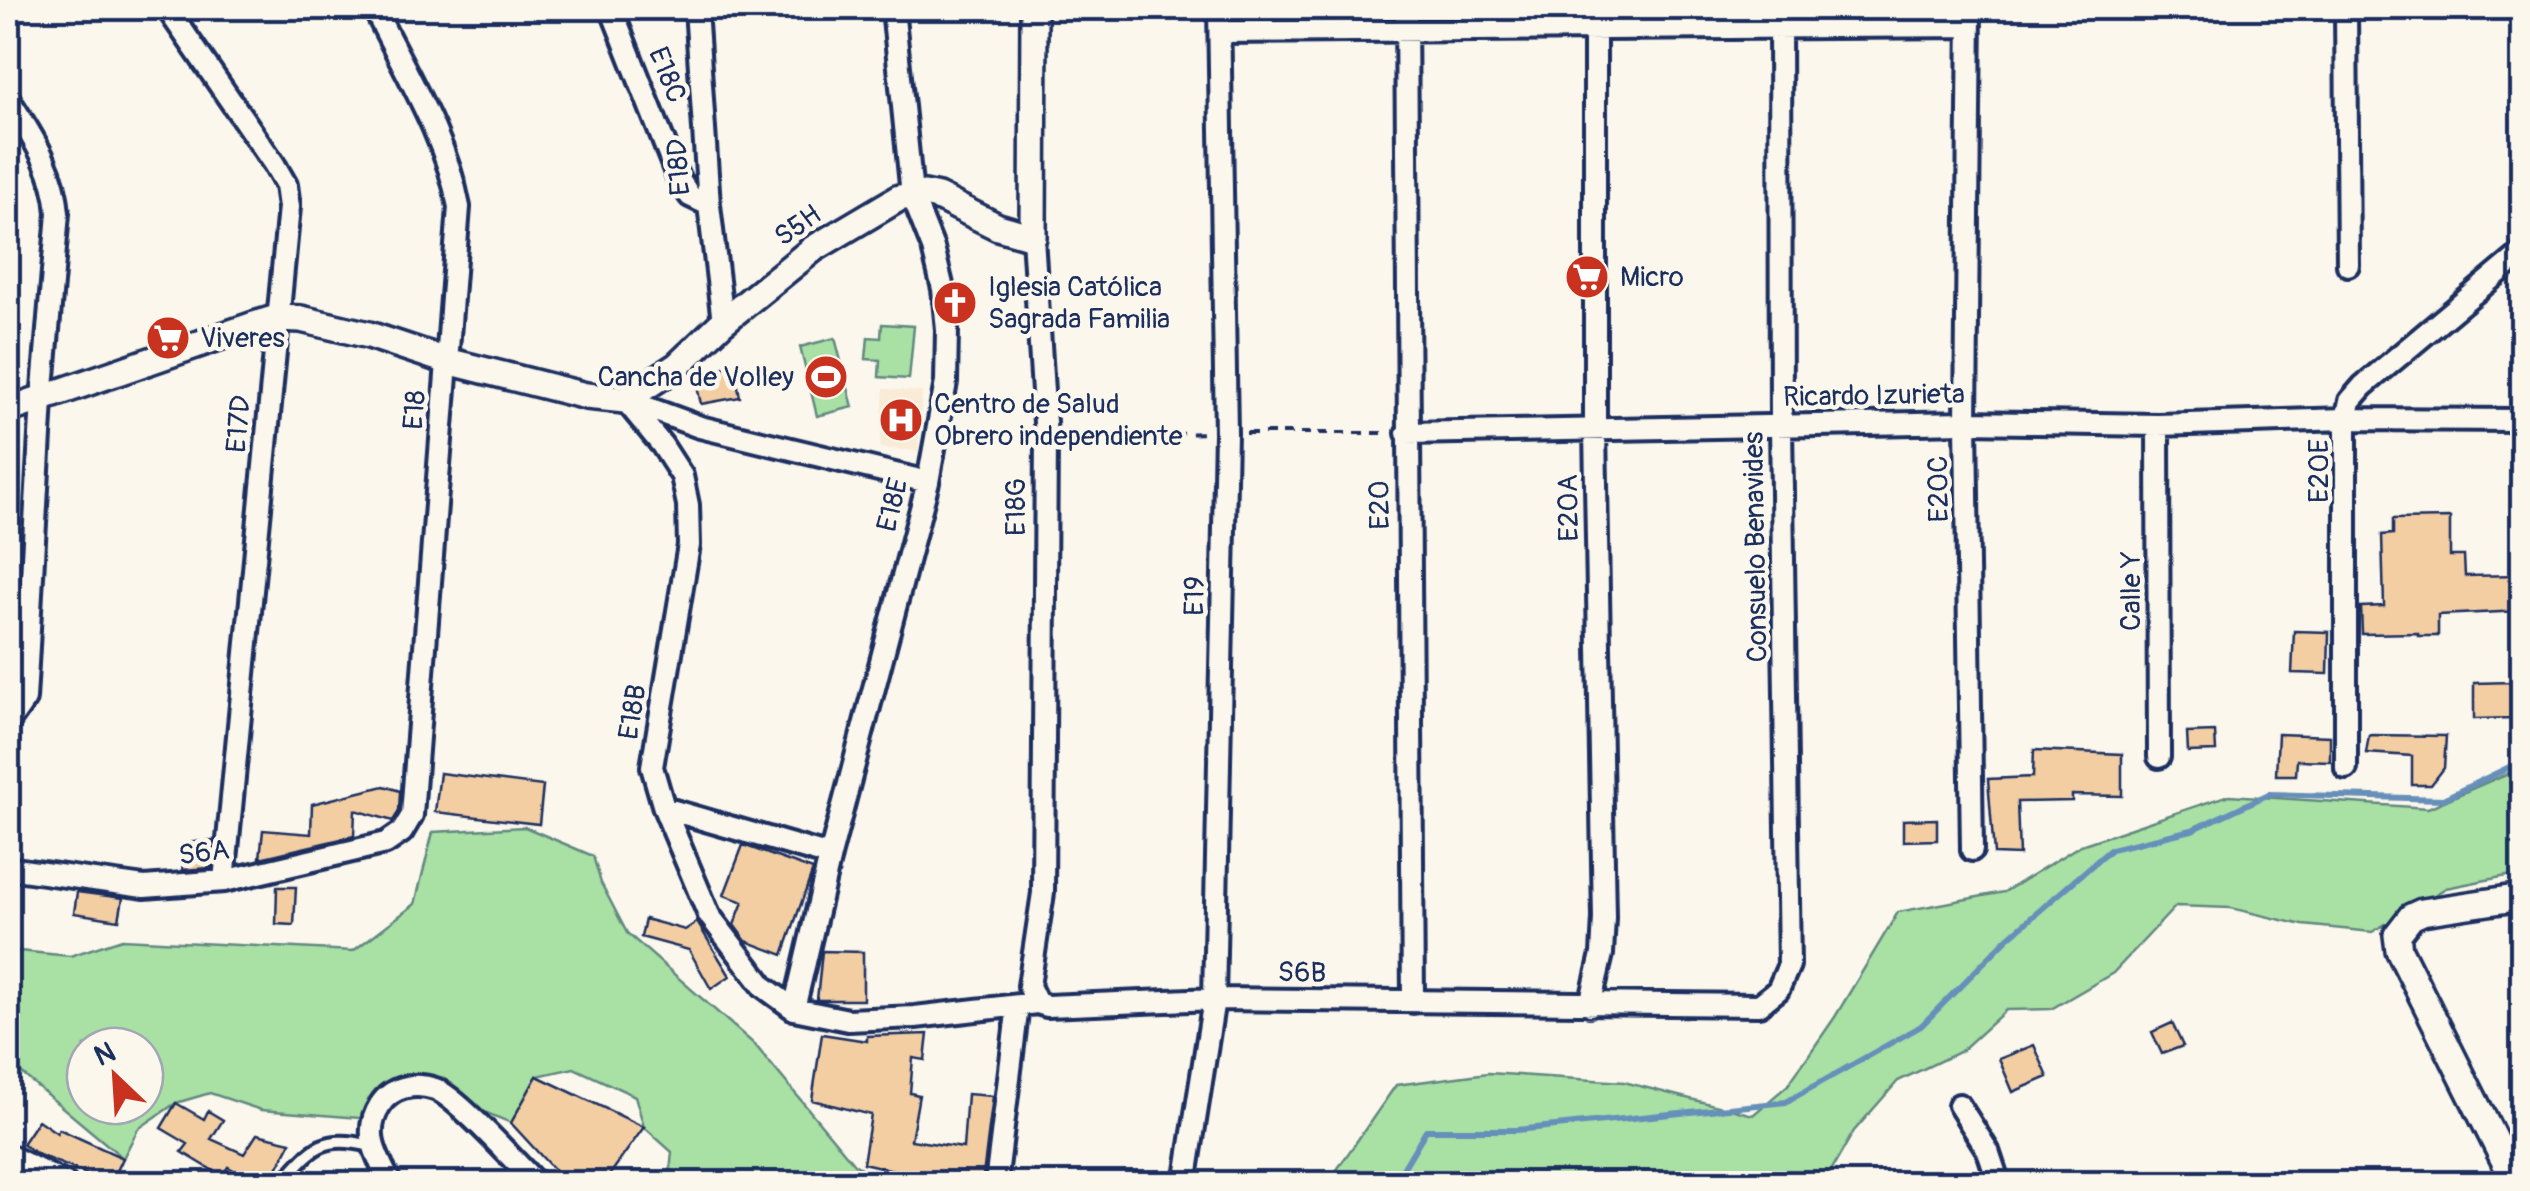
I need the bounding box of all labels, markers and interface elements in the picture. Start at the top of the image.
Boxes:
street label: E18C [640,42,694,108]
street label: E18D [660,137,698,197]
street label: S5H [768,198,828,254]
supermarket icon: Micro [1564,254,1610,300]
place label: Micro [1620,260,1684,295]
place label: Iglesia Católica Sagrada Familia [988,270,1170,337]
church icon: Iglesia Católica Sagrada Familia [932,280,978,326]
supermarket icon: Viveres [145,315,191,361]
place label: Viveres [200,321,285,356]
sports icon: Cancha de Volley [803,354,849,400]
place label: Cancha de Volley [597,360,794,395]
street label: Ricardo Izurieta [1783,377,1965,415]
place label: Centro de Salud Obrero independiente [934,387,1183,454]
street label: E18 [396,389,434,431]
street label: E17D [219,394,259,454]
hospital icon: Centro de Salud Obrero independiente [878,397,924,443]
street label: Consuelo Benavides [1736,431,1776,663]
street label: E20E [2302,439,2337,503]
street label: E20C [1921,455,1957,523]
street label: E18E [869,474,917,536]
street label: E20A [1551,474,1587,542]
street label: E18G [999,478,1034,536]
street label: E20 [1362,480,1398,530]
street label: Calle Y [2114,551,2149,631]
street label: E19 [1177,576,1213,616]
street label: E18B [611,682,655,742]
street label: S6A [177,833,231,873]
street label: S6B [1277,955,1327,991]
north arrow [65,1026,165,1126]
text: N [89,1035,121,1075]

